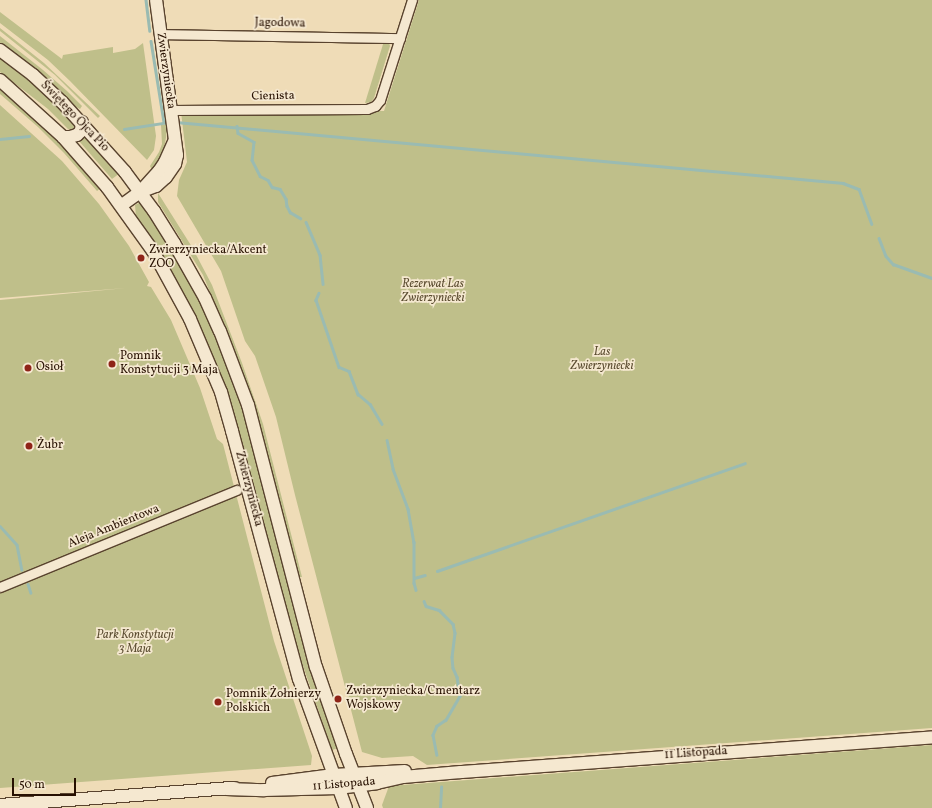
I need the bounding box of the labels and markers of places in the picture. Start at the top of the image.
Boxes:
place label: Zwierzyniecka/Akcent ZOO [149,244,267,272]
marker: Zwierzyniecka/Akcent ZOO [136,253,146,263]
place label: Pomnik Konstytucji 3 Maja [120,350,218,378]
marker: Pomnik Konstytucji 3 Maja [107,359,117,369]
place label: Osioł [36,361,63,375]
marker: Osioł [23,363,33,373]
place label: Żubr [37,439,63,453]
marker: Żubr [24,441,34,451]
place label: Zwierzyniecka/Cmentarz Wojskowy [346,685,480,713]
place label: Pomnik Żołnierzy Polskich [226,688,321,716]
marker: Zwierzyniecka/Cmentarz Wojskowy [333,694,343,704]
marker: Pomnik Żołnierzy Polskich [213,697,223,707]

